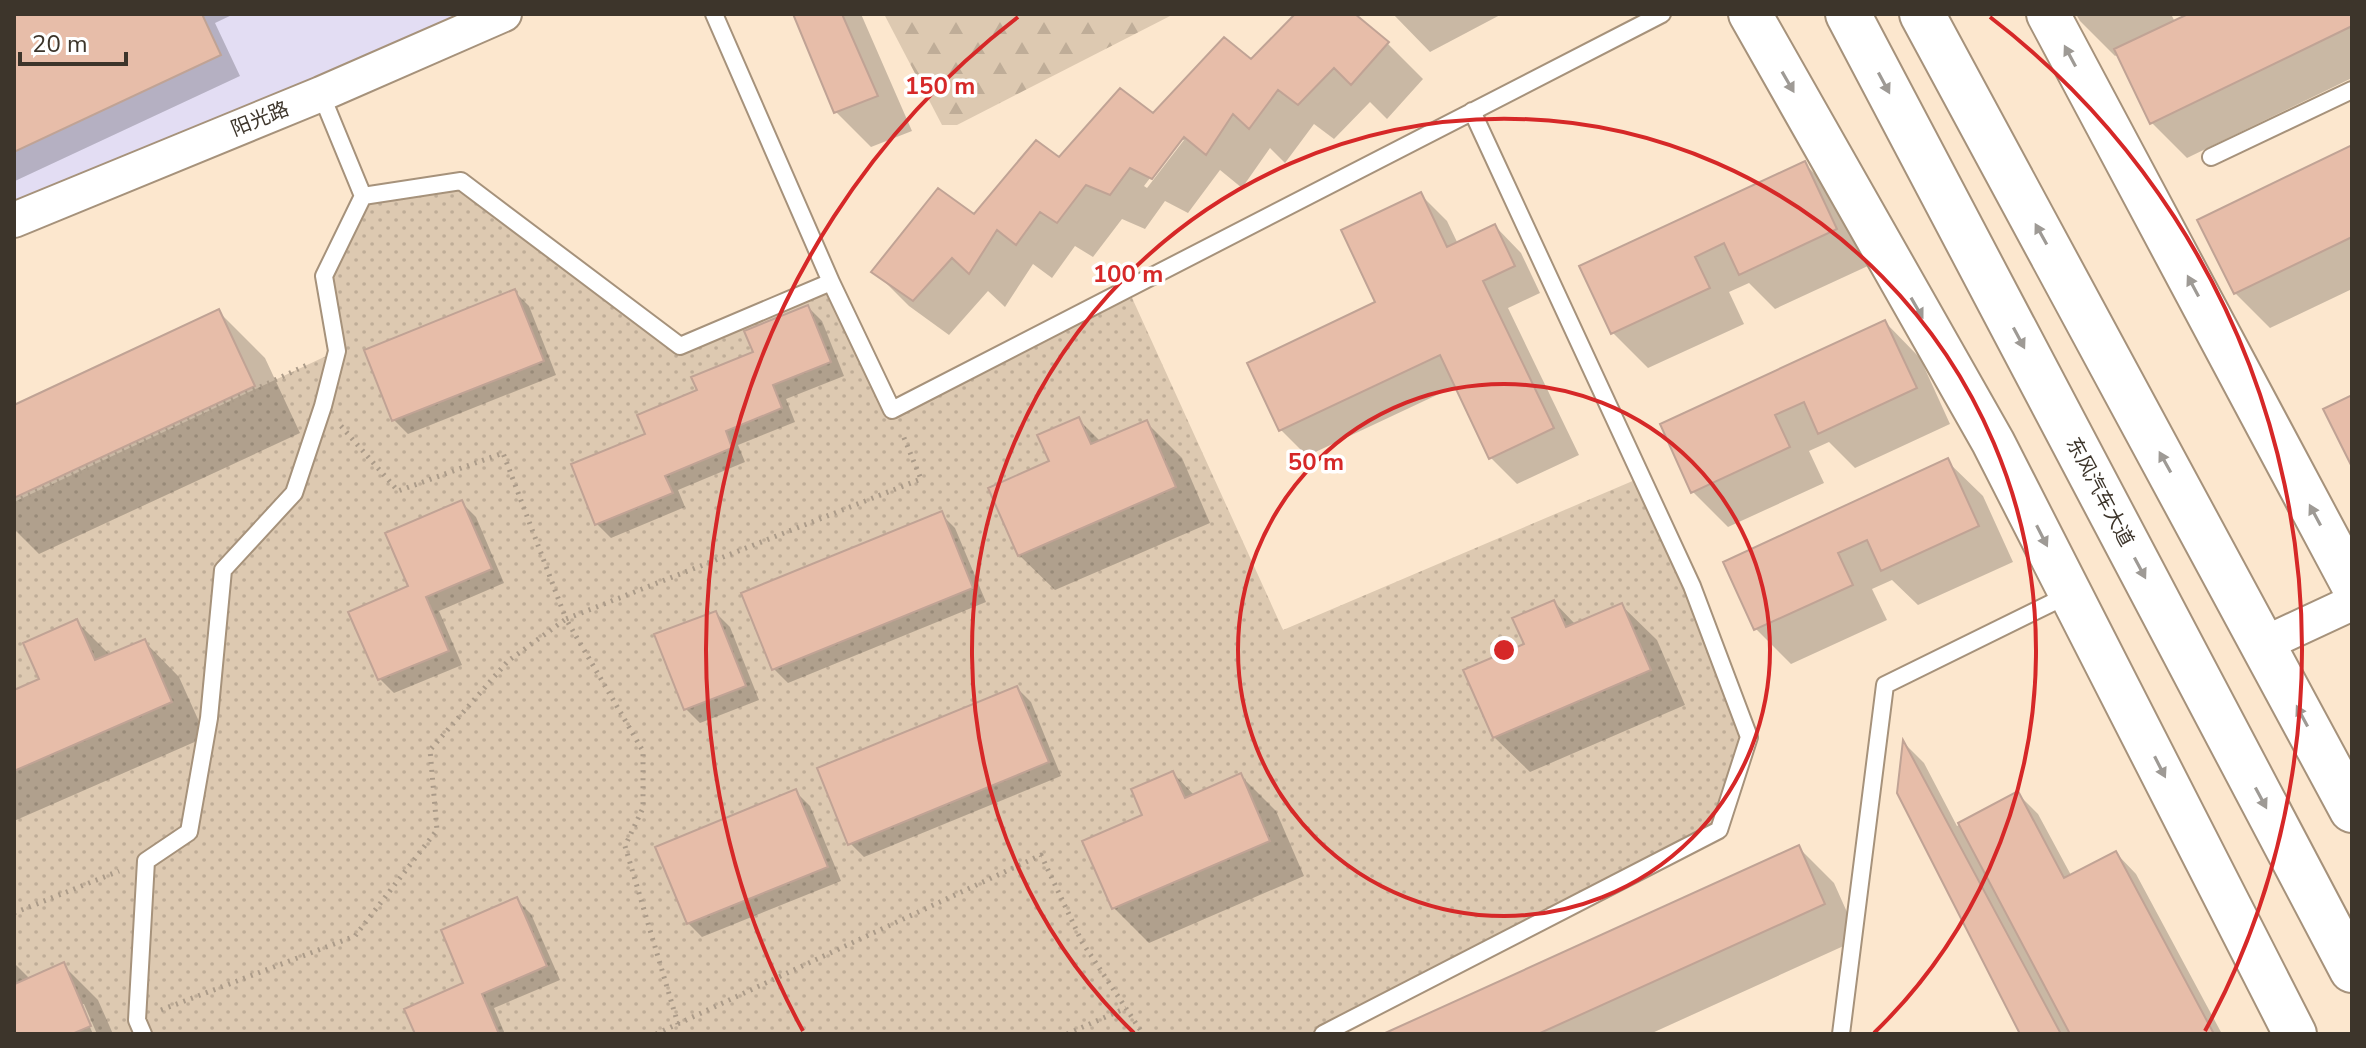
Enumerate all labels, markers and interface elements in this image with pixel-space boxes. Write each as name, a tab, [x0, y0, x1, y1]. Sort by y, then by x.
scale bar	[20, 16, 126, 66]
text: 20 m	[32, 28, 88, 60]
one-way arrow	[2064, 45, 2077, 68]
text: 150 m	[905, 70, 975, 102]
one-way arrow	[1781, 71, 1795, 93]
one-way arrow	[1877, 72, 1891, 94]
street label: 阳光路	[227, 95, 293, 143]
one-way arrow	[2035, 223, 2049, 245]
text: 100 m	[1093, 258, 1163, 290]
one-way arrow	[2186, 274, 2199, 297]
one-way arrow	[1910, 297, 1924, 319]
one-way arrow	[2012, 326, 2025, 349]
street label: 东风汽车大道	[2060, 433, 2140, 551]
text: 50 m	[1288, 446, 1344, 478]
one-way arrow	[2159, 451, 2172, 474]
one-way arrow	[2309, 504, 2323, 526]
one-way arrow	[2035, 524, 2048, 547]
one-way arrow	[2133, 556, 2146, 579]
centre of rings	[1490, 636, 1518, 664]
one-way arrow	[2296, 705, 2310, 727]
one-way arrow	[2153, 756, 2167, 779]
one-way arrow	[2255, 786, 2268, 809]

